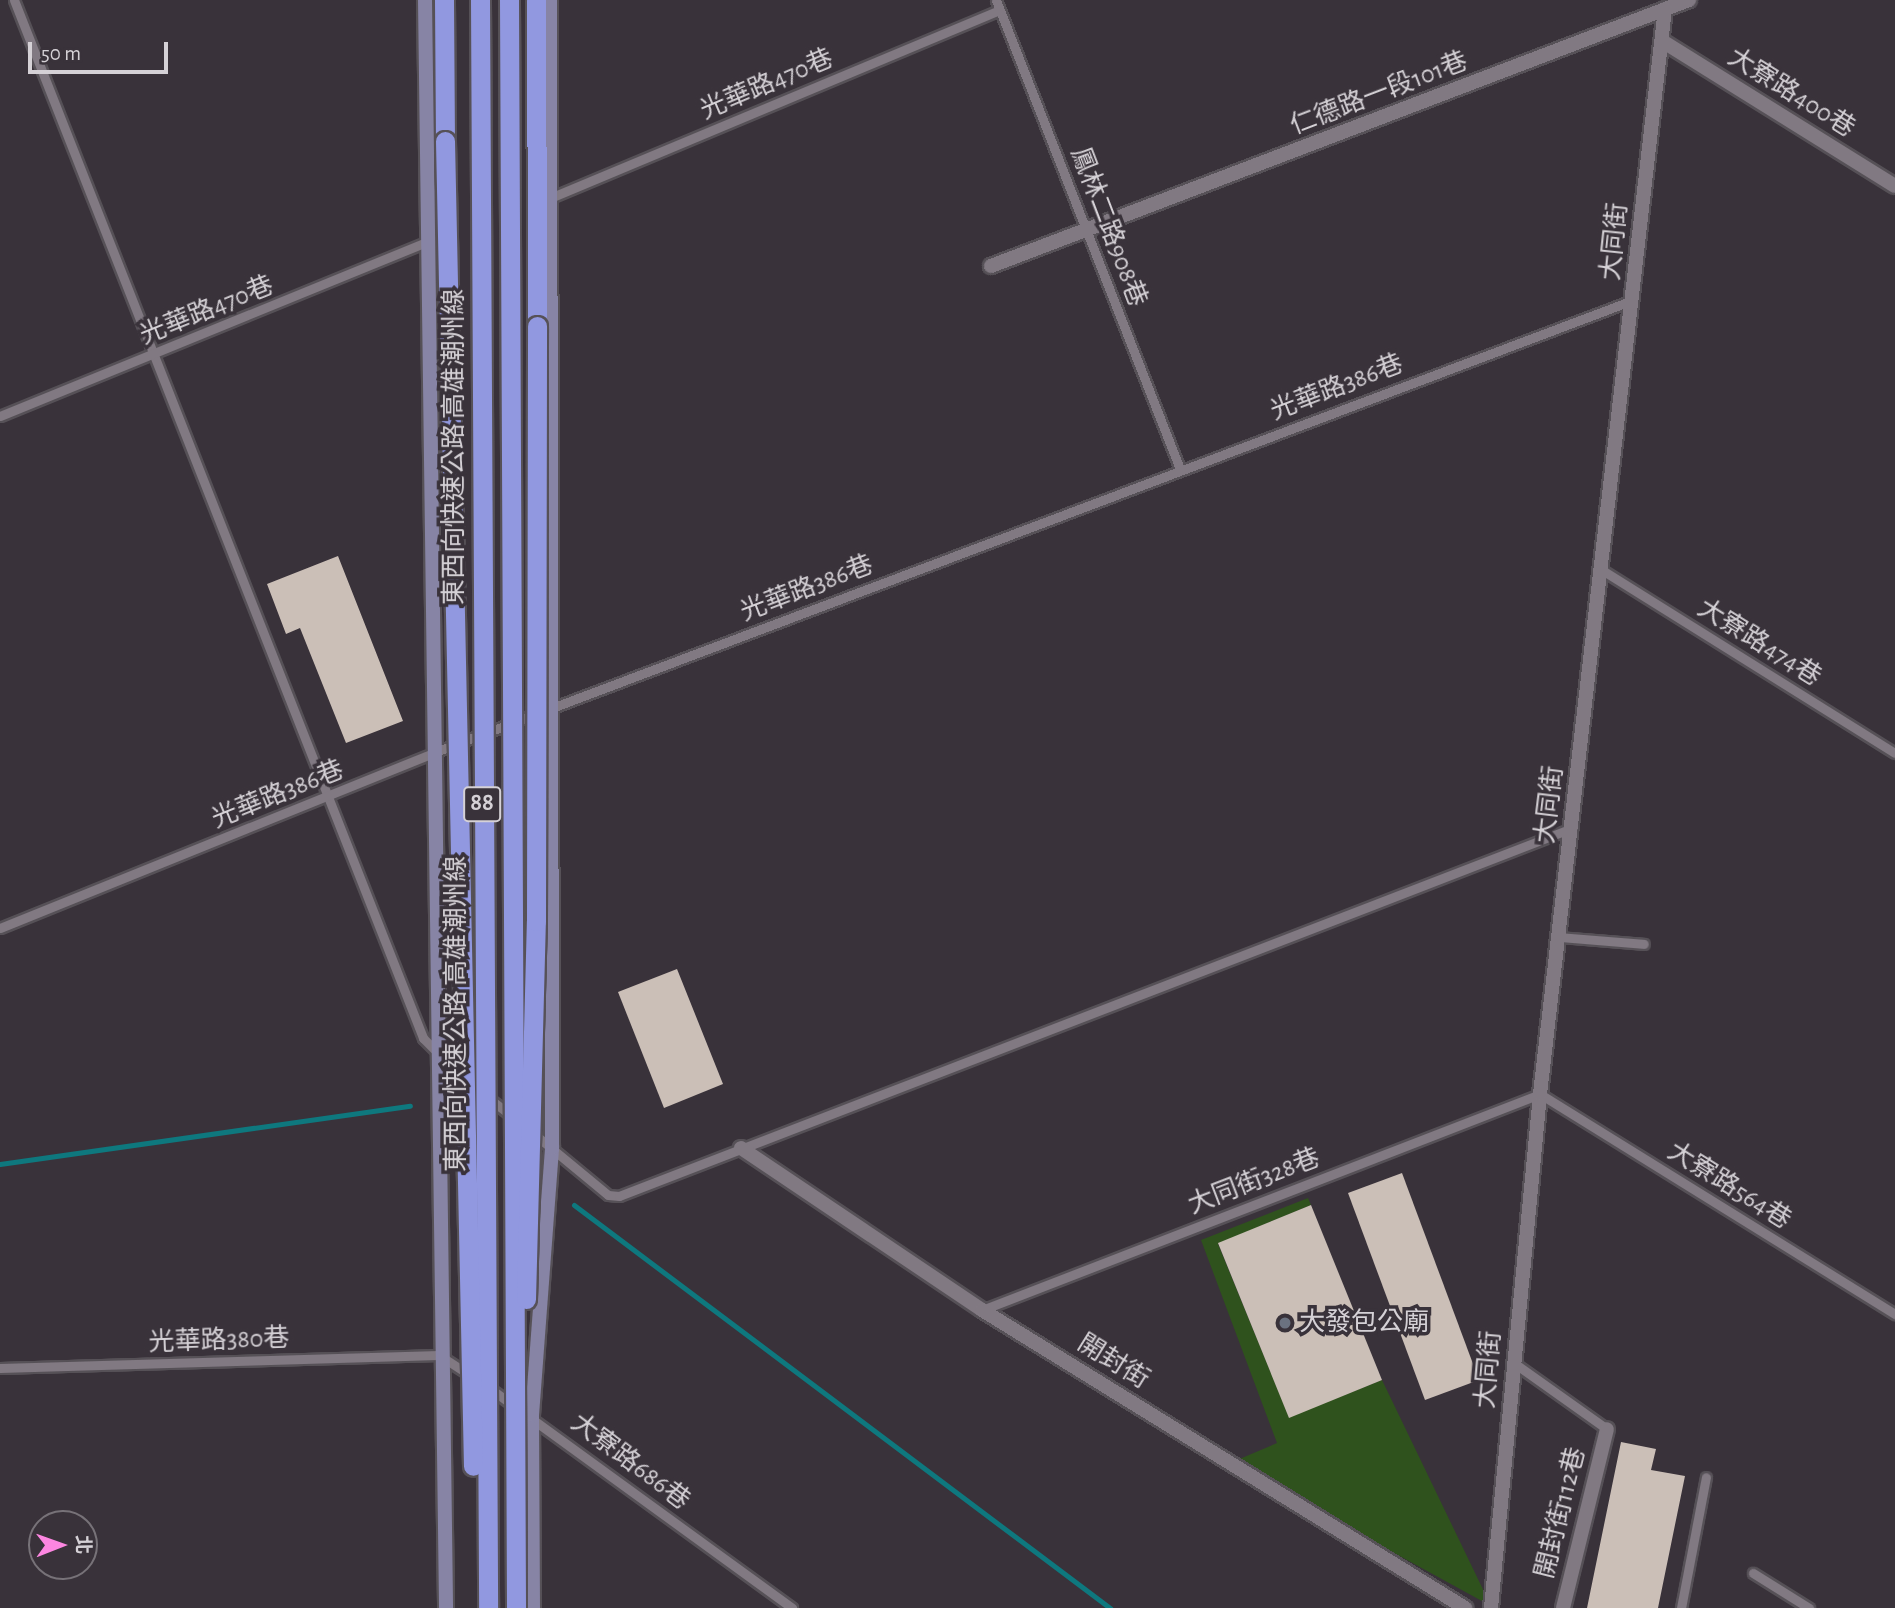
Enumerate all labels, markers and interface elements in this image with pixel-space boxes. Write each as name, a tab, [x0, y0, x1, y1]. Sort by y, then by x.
scale bar	[32, 28, 172, 72]
street label: 大寮路400巷	[1722, 42, 1860, 144]
text: 50 m	[41, 43, 81, 64]
street label: 光華路470巷	[696, 43, 838, 127]
street label: 仁德路一段101巷	[1286, 46, 1472, 142]
street label: 鳳林二路908巷	[1063, 143, 1153, 311]
street label: 大同街	[1595, 202, 1635, 282]
street label: 光華路470巷	[136, 270, 278, 352]
street label: 東西向快速公路 高雄潮州線	[439, 289, 471, 605]
street label: 光華路386巷	[1266, 348, 1408, 428]
street label: 光華路386巷	[736, 549, 878, 629]
street label: 大寮路474巷	[1691, 593, 1827, 693]
street label: 光華路386巷	[208, 754, 348, 836]
street label: 大同街	[1530, 764, 1570, 846]
road number: 88	[463, 784, 501, 824]
street label: 東西向快速公路 高雄潮州線	[441, 856, 473, 1172]
street label: 大寮路564巷	[1662, 1136, 1796, 1236]
street label: 大同街328巷	[1184, 1143, 1324, 1221]
place label: 大發包公廟	[1299, 1307, 1429, 1339]
marker: 大發包公廟	[1277, 1315, 1293, 1331]
street label: 光華路380巷	[148, 1323, 290, 1359]
street label: 開封街	[1072, 1328, 1154, 1396]
street label: 大同街	[1470, 1330, 1508, 1410]
street label: 大寮路686巷	[564, 1407, 696, 1517]
street label: 開封街112巷	[1530, 1444, 1592, 1582]
north arrow	[28, 1510, 98, 1580]
text: 北	[73, 1535, 92, 1554]

